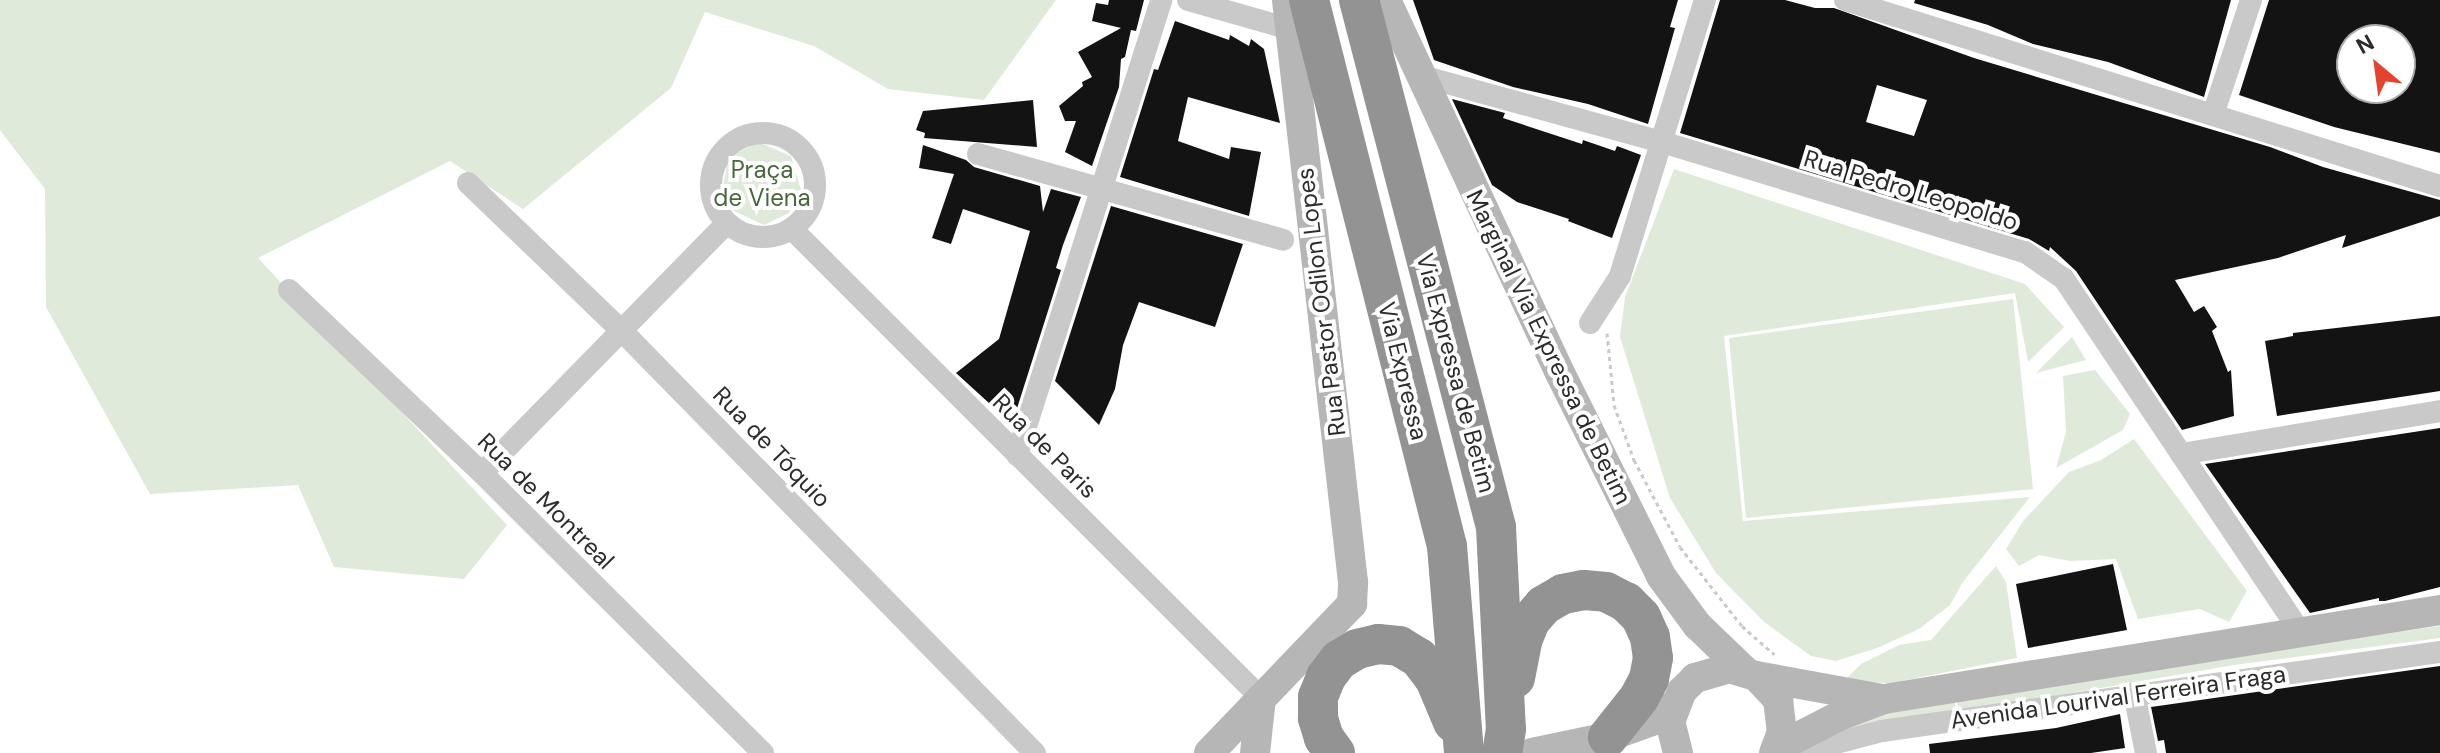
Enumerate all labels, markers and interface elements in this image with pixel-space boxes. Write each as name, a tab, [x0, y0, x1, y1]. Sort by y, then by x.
north arrow	[2336, 24, 2416, 104]
text: N	[2351, 28, 2379, 61]
street label: Rua Pedro Leopoldo	[1801, 144, 2021, 236]
park label: Praça de Viena	[713, 156, 811, 212]
street label: Rua Pastor Odilon Lopes	[1290, 166, 1352, 438]
street label: Marginal Via Expressa de Betim	[1460, 185, 1638, 509]
street label: Via Expressa de Betim	[1410, 250, 1502, 496]
street label: Via Expressa	[1372, 299, 1434, 443]
street label: Rua de Tóquio	[707, 381, 837, 513]
street label: Rua de Paris	[987, 388, 1103, 504]
street label: Rua de Montreal	[472, 427, 620, 575]
street label: Avenida Lourival Ferreira Fraga	[1949, 659, 2287, 735]

